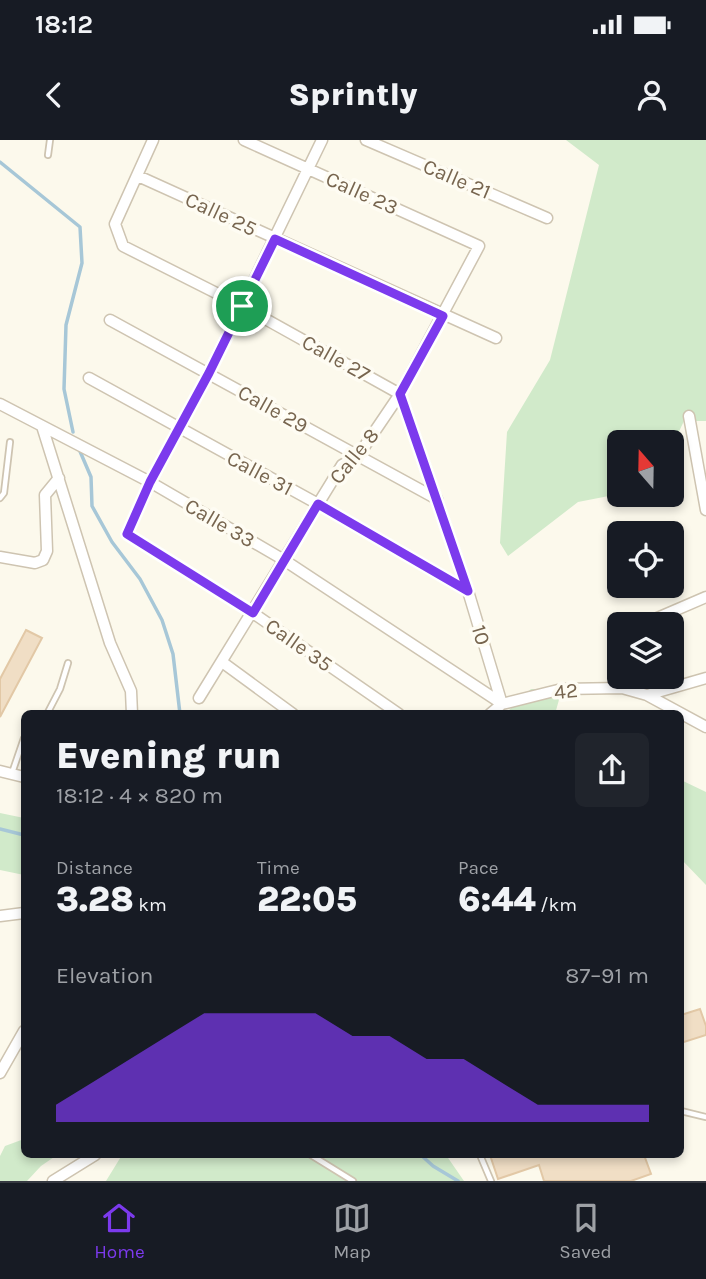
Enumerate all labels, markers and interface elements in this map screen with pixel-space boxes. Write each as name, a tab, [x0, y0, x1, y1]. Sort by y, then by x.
text: 18:12	[35, 9, 93, 40]
icon: back	[35, 76, 73, 114]
text: Sprintly	[289, 76, 417, 113]
icon: person	[633, 76, 671, 114]
street label: Calle 21	[420, 154, 494, 204]
street label: Calle 23	[322, 166, 402, 220]
street label: Calle 25	[181, 187, 261, 241]
pin	[212, 276, 272, 336]
icon: arrive	[223, 287, 261, 325]
street label: Calle 27	[298, 330, 374, 386]
street label: Calle 29	[234, 380, 312, 438]
street label: Calle 8	[324, 423, 384, 489]
north arrow	[607, 430, 684, 508]
map controls	[607, 430, 684, 689]
street label: Calle 31	[223, 446, 297, 500]
street label: Calle 33	[181, 493, 259, 553]
button: locate	[607, 521, 684, 598]
button: layers	[607, 612, 684, 689]
street label: Calle 35	[261, 613, 337, 677]
street label: 10	[467, 622, 495, 648]
street label: 42	[553, 678, 579, 704]
text: Evening run	[56, 733, 281, 778]
button: share	[575, 733, 649, 807]
text: 18:12 · 4 × 820 m	[56, 782, 223, 809]
text: Distance	[56, 857, 133, 879]
text: Time	[257, 857, 300, 879]
text: Pace	[458, 857, 499, 879]
text: 3.28	[56, 879, 134, 920]
text: 22:05	[257, 879, 357, 920]
text: 6:44	[458, 879, 536, 920]
text: km	[134, 894, 167, 916]
text: /km	[536, 894, 577, 916]
text: Elevation	[56, 962, 153, 989]
text: 87–91 m	[565, 962, 649, 989]
tab: Home	[94, 1199, 145, 1263]
tab: Map	[333, 1199, 371, 1263]
tab: Saved	[559, 1199, 612, 1263]

